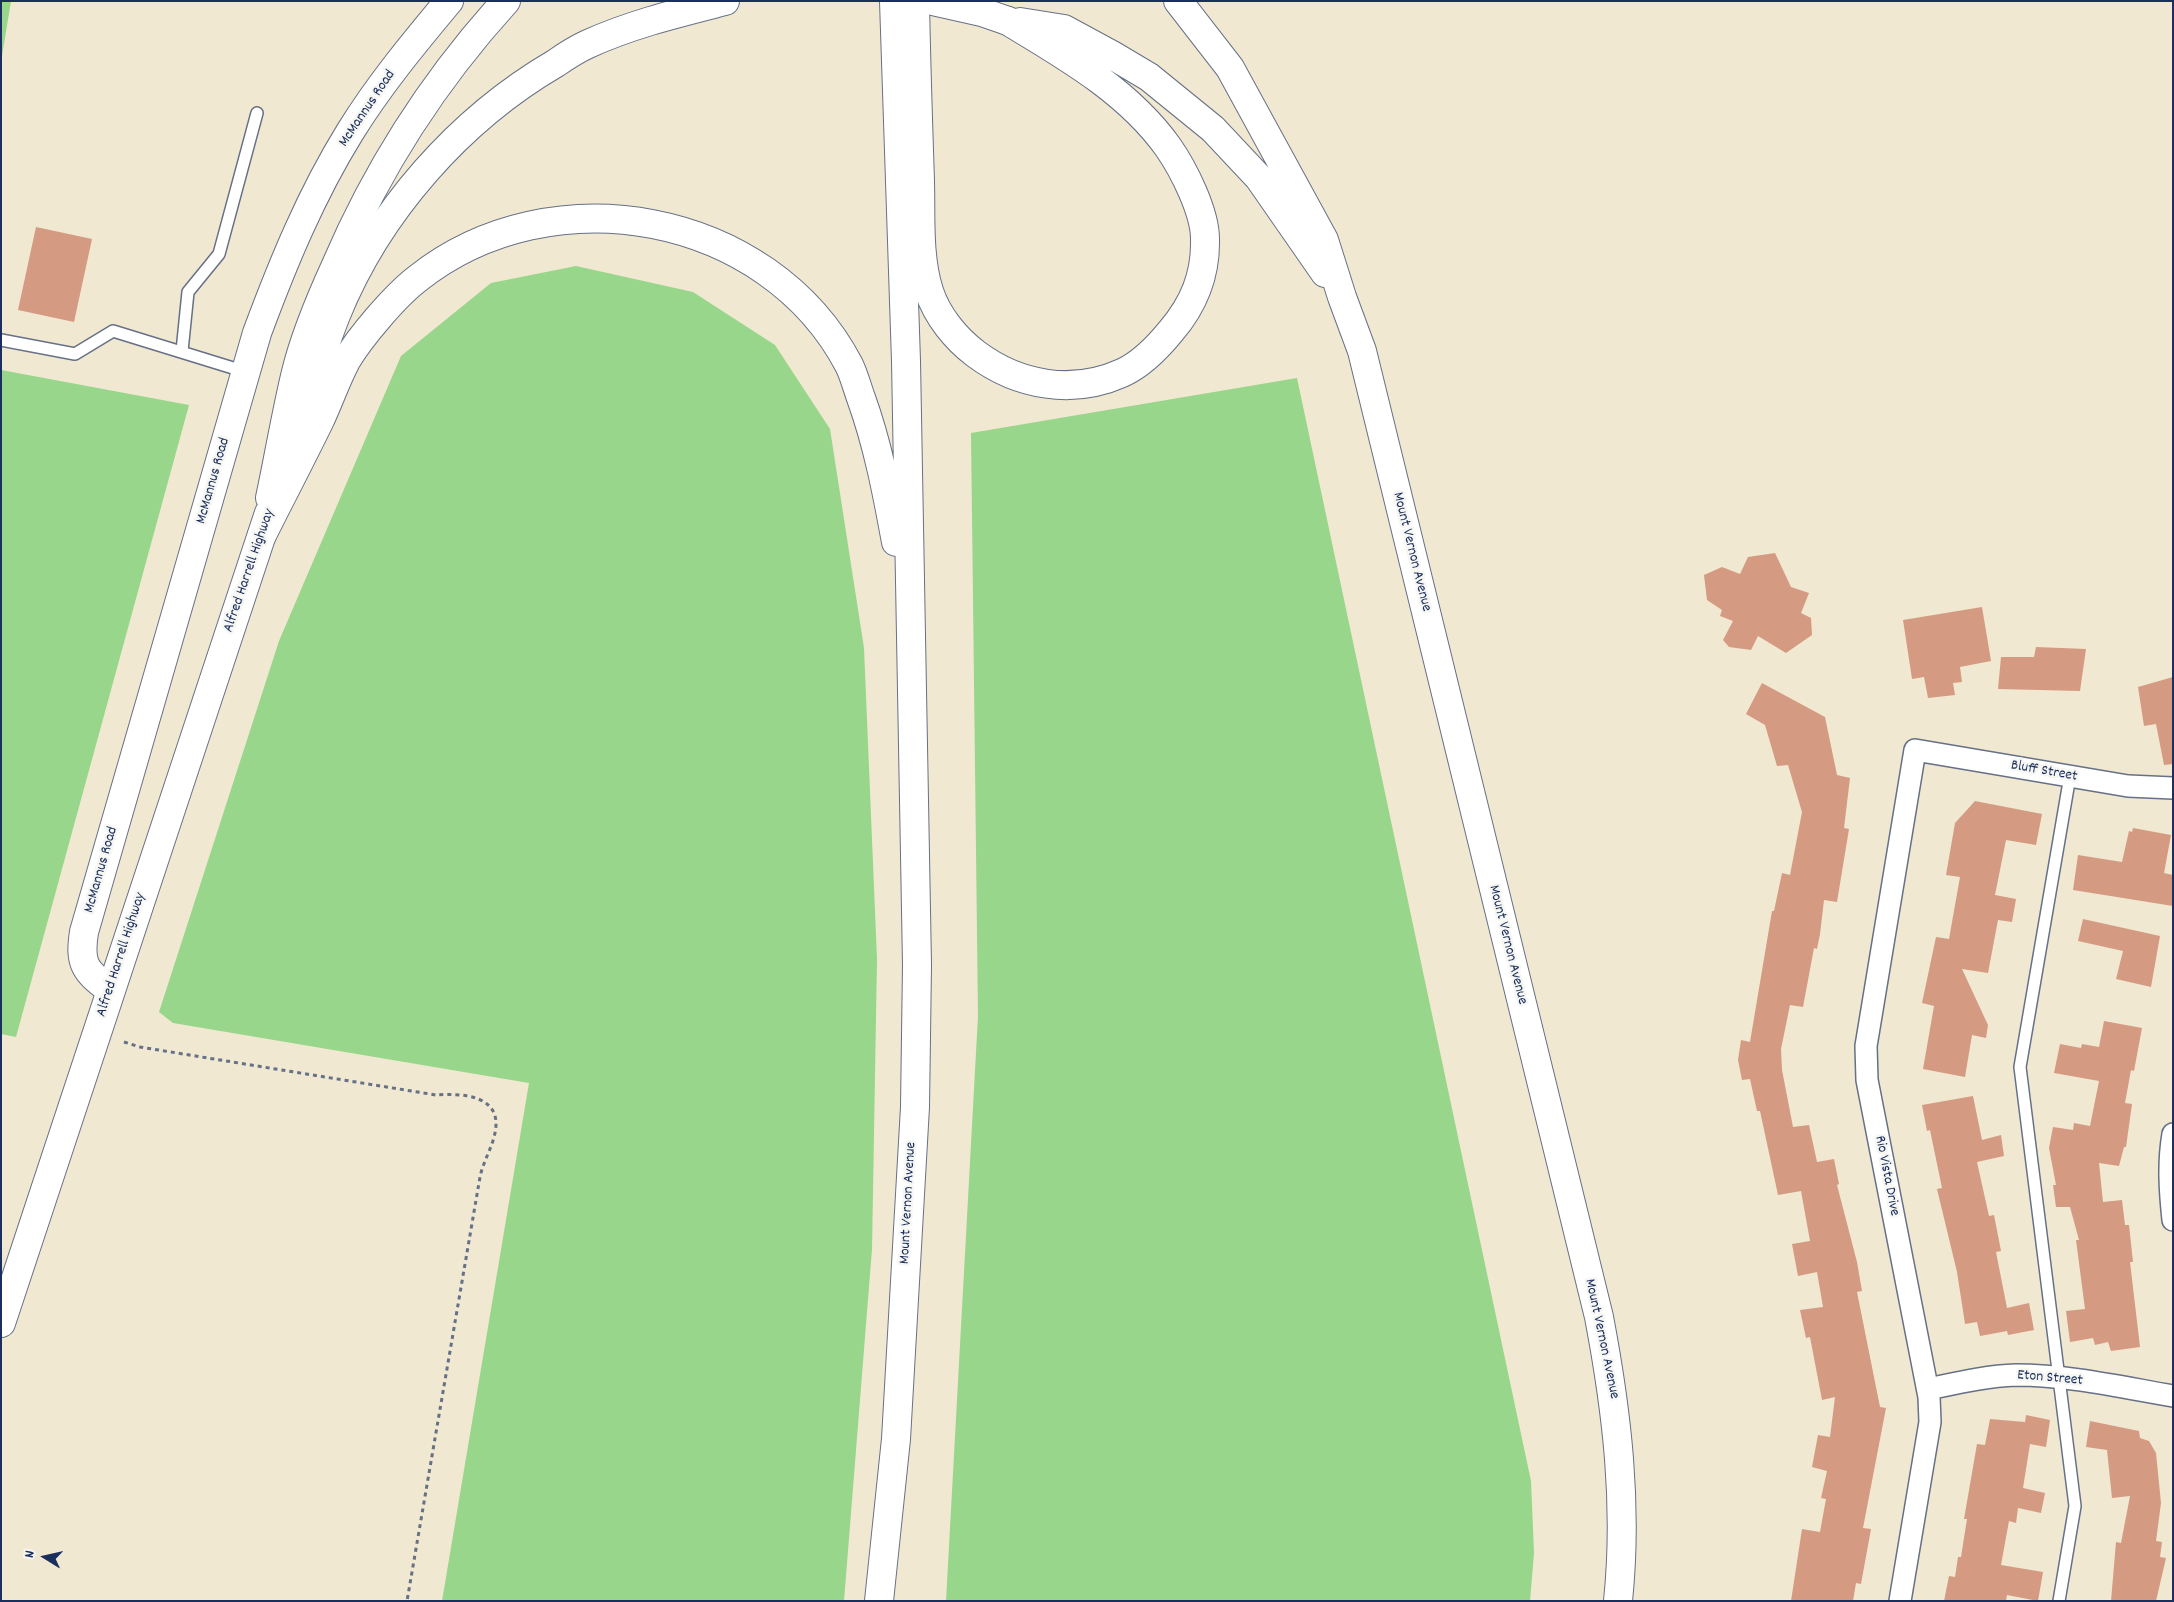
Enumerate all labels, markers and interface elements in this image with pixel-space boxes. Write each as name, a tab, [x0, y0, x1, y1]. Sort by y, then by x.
street label: McMannus Road	[336, 67, 400, 151]
street label: McMannus Road	[193, 436, 235, 526]
street label: Mount Vernon Avenue	[1387, 491, 1435, 613]
street label: Alfred Harrell Highway	[220, 507, 280, 635]
street label: Bluff Street	[2009, 757, 2079, 787]
street label: McMannus Road	[81, 825, 123, 915]
street label: Mount Vernon Avenue	[1483, 884, 1531, 1006]
street label: Alfred Harrell Highway	[93, 891, 151, 1019]
street label: Rio Vista Drive	[1869, 1134, 1903, 1218]
street label: Mount Vernon Avenue	[897, 1142, 921, 1264]
street label: Mount Vernon Avenue	[1579, 1277, 1623, 1401]
street label: Eton Street	[2016, 1367, 2084, 1391]
north arrow	[20, 1532, 70, 1582]
text: N	[20, 1549, 41, 1560]

